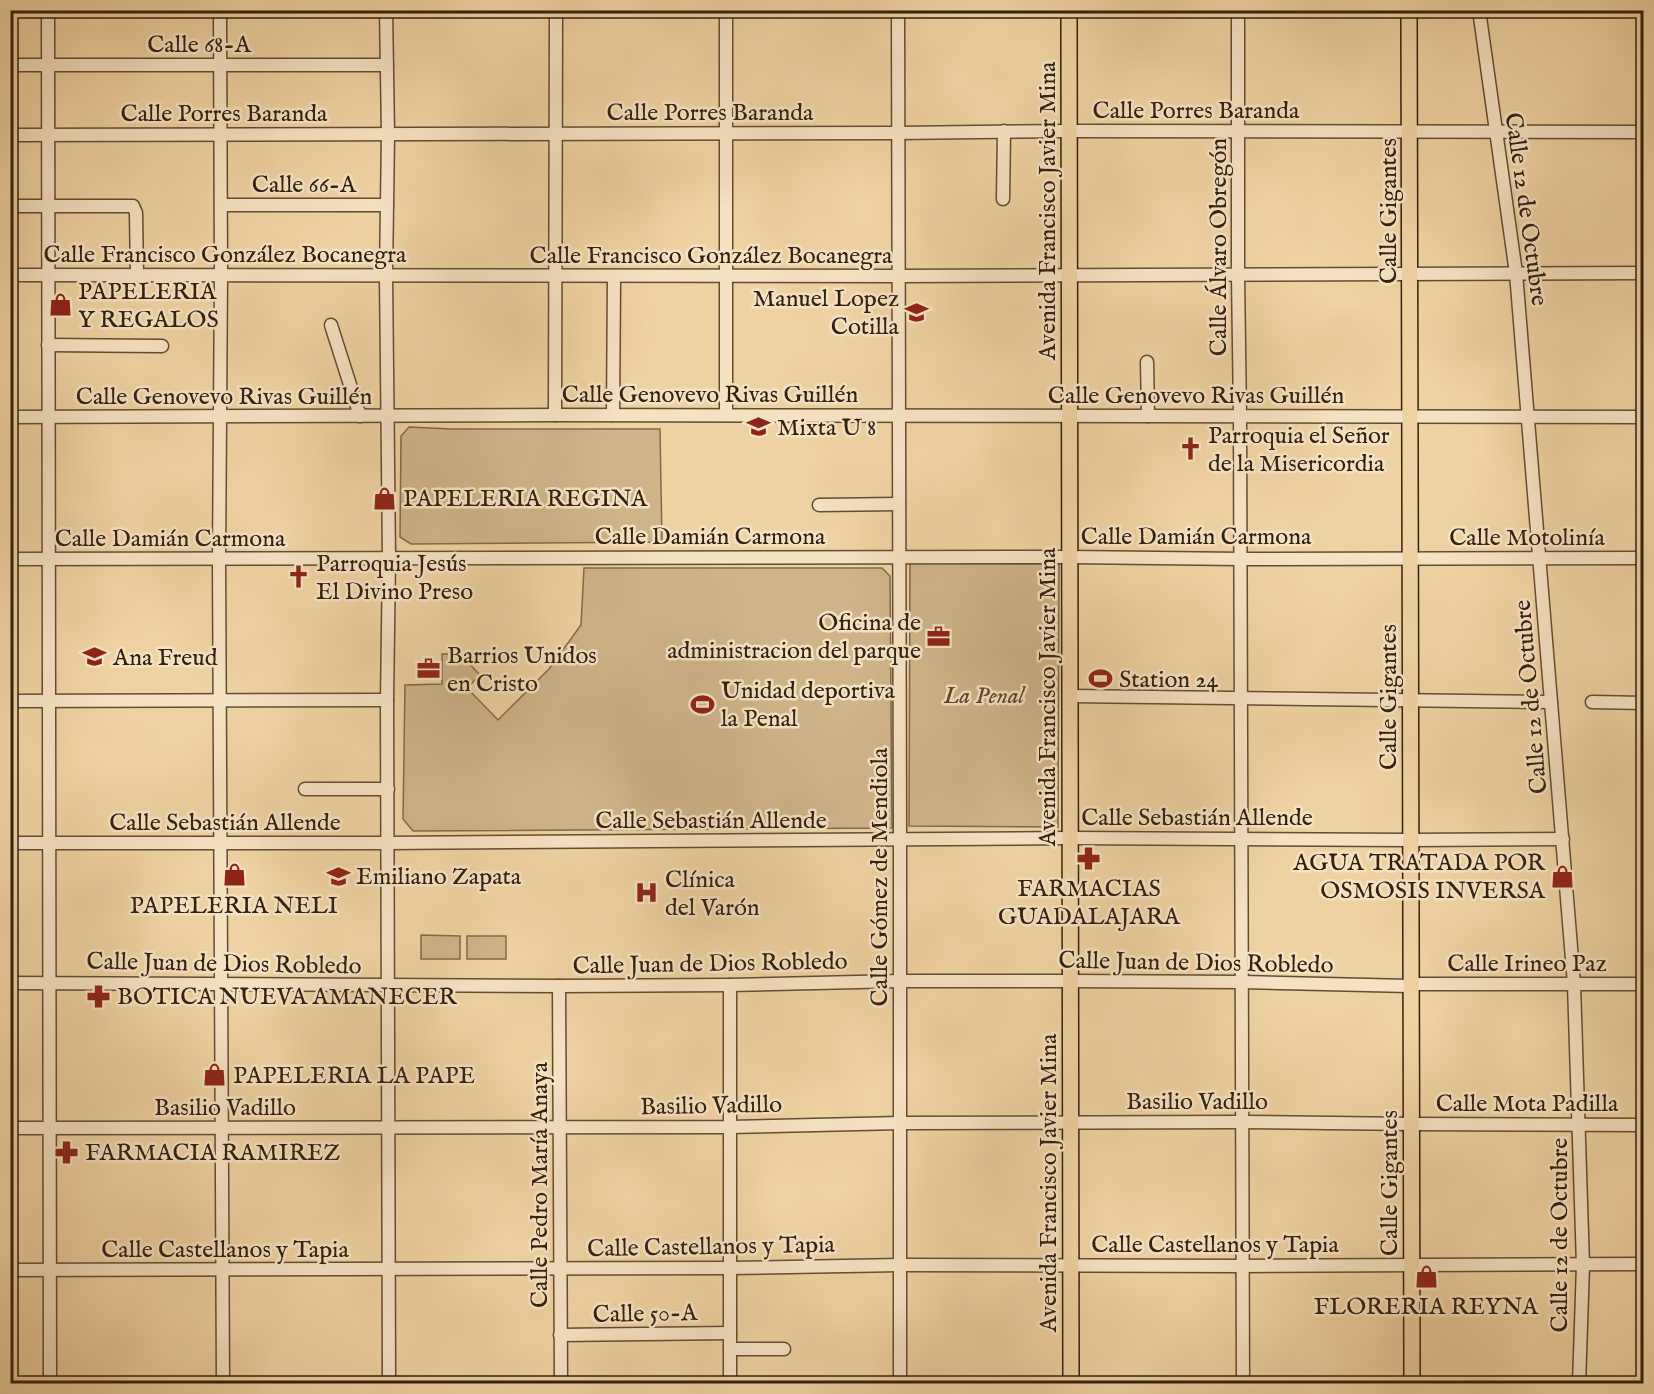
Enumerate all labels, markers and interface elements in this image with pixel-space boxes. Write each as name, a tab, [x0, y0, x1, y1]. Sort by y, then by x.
street label: Calle 68-A	[147, 30, 252, 61]
street label: Avenida Francisco Javier Mina	[1033, 61, 1064, 361]
street label: Calle Porres Baranda	[1093, 96, 1300, 127]
street label: Calle Porres Baranda	[607, 98, 814, 129]
street label: Calle Porres Baranda	[121, 99, 328, 130]
street label: Calle 12 de Octubre	[1497, 111, 1554, 308]
street label: Calle Álvaro Obregón	[1204, 138, 1235, 356]
street label: Calle Gigantes	[1374, 138, 1405, 284]
street label: Calle 66-A	[252, 170, 357, 201]
street label: Calle Francisco González Bocanegra	[44, 240, 407, 271]
street label: Calle Francisco González Bocanegra	[530, 241, 893, 272]
place label: PAPELERIA Y REGALOS	[78, 277, 219, 336]
place label: Manuel Lopez Cotilla	[753, 284, 900, 343]
shop icon: PAPELERIA Y REGALOS	[47, 292, 73, 318]
school or university icon: Manuel Lopez Cotilla	[904, 299, 930, 325]
street label: Calle Genovevo Rivas Guillén	[562, 380, 858, 411]
street label: Calle Genovevo Rivas Guillén	[1048, 381, 1344, 412]
street label: Calle Genovevo Rivas Guillén	[76, 382, 372, 413]
place label: Mixta U 8	[777, 413, 877, 444]
school or university icon: Mixta U 8	[746, 414, 772, 440]
place label: Parroquia el Señor de la Misericordia	[1208, 421, 1390, 480]
church icon: Parroquia el Señor de la Misericordia	[1177, 436, 1203, 462]
place label: PAPELERIA REGINA	[403, 484, 648, 515]
shop icon: PAPELERIA REGINA	[372, 485, 398, 511]
street label: Calle Damián Carmona	[595, 522, 826, 553]
street label: Calle Damián Carmona	[1081, 522, 1312, 553]
street label: Calle Motolinía	[1449, 523, 1605, 554]
street label: Calle Damián Carmona	[55, 524, 286, 555]
street label: Avenida Francisco Javier Mina	[1033, 547, 1064, 847]
place label: Parroquia Jesús El Divino Preso	[316, 549, 473, 608]
church icon: Parroquia Jesús El Divino Preso	[285, 564, 311, 590]
street label: Calle 12 de Octubre	[1508, 599, 1555, 795]
place label: Oficina de administracion del parque	[667, 608, 921, 667]
office icon: Oficina de administracion del parque	[926, 623, 952, 649]
street label: Calle Gigantes	[1374, 624, 1405, 770]
place label: Barrios Unidos en Cristo	[447, 641, 597, 700]
place label: Ana Freud	[112, 643, 218, 674]
school or university icon: Ana Freud	[82, 644, 108, 670]
office icon: Barrios Unidos en Cristo	[416, 656, 442, 682]
place label: Station 24	[1119, 665, 1219, 696]
sports icon: Station 24	[1088, 666, 1114, 692]
place label: Unidad deportiva la Penal	[721, 676, 896, 735]
park label: La Penal	[943, 681, 1027, 712]
sports icon: Unidad deportiva la Penal	[690, 691, 716, 717]
street label: Calle Gómez de Mendiola	[865, 747, 896, 1006]
street label: Calle Sebastián Allende	[1081, 803, 1313, 834]
street label: Calle Sebastián Allende	[595, 806, 827, 837]
street label: Calle Sebastián Allende	[109, 808, 341, 839]
pharmacy icon: FARMACIAS GUADALAJARA	[1076, 845, 1102, 871]
place label: AGUA TRATADA POR OSMOSIS INVERSA	[1292, 848, 1546, 907]
shop icon: PAPELERIA NELI	[221, 862, 247, 888]
place label: Emiliano Zapata	[356, 862, 522, 893]
school or university icon: Emiliano Zapata	[325, 863, 351, 889]
shop icon: AGUA TRATADA POR OSMOSIS INVERSA	[1550, 863, 1576, 889]
place label: Clínica del Varón	[665, 865, 760, 924]
place label: FARMACIAS GUADALAJARA	[998, 874, 1181, 933]
hospital icon: Clínica del Varón	[634, 880, 660, 906]
place label: PAPELERIA NELI	[130, 891, 338, 922]
street label: Calle Juan de Dios Robledo	[1058, 946, 1334, 981]
street label: Calle Juan de Dios Robledo	[86, 947, 362, 982]
street label: Calle Juan de Dios Robledo	[572, 947, 848, 982]
street label: Calle Irineo Paz	[1447, 949, 1607, 980]
place label: BOTICA NUEVA AMANECER	[117, 982, 458, 1013]
pharmacy icon: BOTICA NUEVA AMANECER	[86, 983, 112, 1009]
street label: Avenida Francisco Javier Mina	[1034, 1033, 1065, 1333]
place label: PAPELERIA LA PAPE	[233, 1061, 475, 1092]
street label: Calle Pedro María Anaya	[525, 1061, 556, 1308]
shop icon: PAPELERIA LA PAPE	[202, 1062, 228, 1088]
street label: Basilio Vadillo	[1126, 1087, 1268, 1118]
street label: Calle Mota Padilla	[1436, 1089, 1619, 1120]
street label: Basilio Vadillo	[640, 1090, 782, 1123]
street label: Basilio Vadillo	[154, 1093, 296, 1124]
street label: Calle Gigantes	[1375, 1110, 1406, 1256]
place label: FARMACIA RAMIREZ	[85, 1138, 340, 1169]
street label: Calle 12 de Octubre	[1545, 1138, 1576, 1332]
pharmacy icon: FARMACIA RAMIREZ	[54, 1139, 80, 1165]
street label: Calle Castellanos y Tapia	[587, 1230, 836, 1265]
street label: Calle Castellanos y Tapia	[1091, 1230, 1340, 1261]
street label: Calle Castellanos y Tapia	[101, 1235, 350, 1266]
shop icon: FLORERIA REYNA	[1413, 1263, 1439, 1289]
place label: FLORERIA REYNA	[1314, 1292, 1539, 1323]
street label: Calle 50-A	[592, 1298, 698, 1331]

